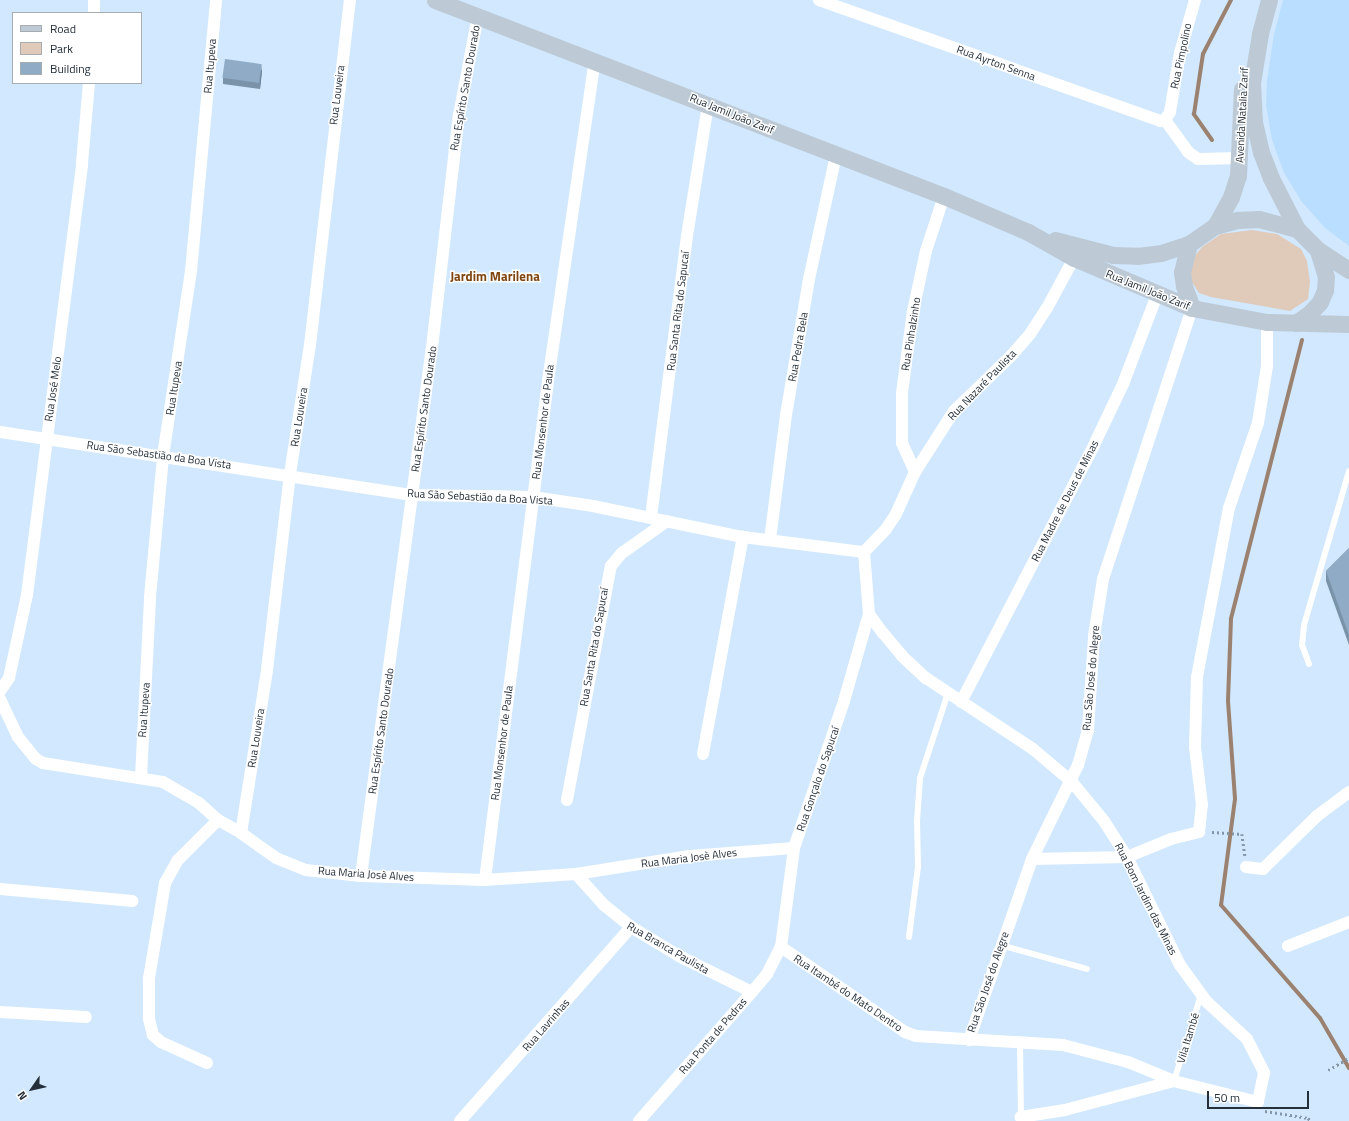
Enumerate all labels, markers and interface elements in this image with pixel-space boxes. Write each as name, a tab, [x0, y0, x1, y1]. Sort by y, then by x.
legend	[12, 12, 142, 84]
text: Road	[50, 19, 76, 38]
street label: Rua Pimpolino	[1168, 22, 1194, 90]
street label: Rua Espírito Santo Dourado	[447, 24, 483, 152]
street label: Rua Itupeva	[201, 38, 219, 94]
text: Park	[50, 39, 73, 58]
street label: Rua Ayrton Senna	[955, 43, 1037, 83]
text: Building	[50, 59, 91, 78]
street label: Rua Louveira	[327, 64, 347, 126]
street label: Avenida Natalia Zarif	[1233, 67, 1251, 163]
street label: Rua Jamil João Zarif	[688, 91, 776, 137]
street label: Rua Santa Rita do Sapucaí	[664, 250, 692, 372]
street label: Rua Jamil João Zarif	[1104, 267, 1192, 313]
district label: Jardim Marilena	[450, 268, 540, 284]
street label: Rua Pinhalzinho	[899, 296, 923, 372]
street label: Rua Pedra Bela	[785, 311, 811, 383]
street label: Rua Espírito Santo Dourado	[409, 345, 439, 473]
street label: Rua Nazaré Paulista	[945, 347, 1019, 423]
street label: Rua José Melo	[42, 356, 64, 422]
street label: Rua Itupeva	[163, 360, 185, 416]
street label: Rua Monsenhor de Paula	[529, 364, 557, 480]
street label: Rua Louveira	[288, 386, 310, 448]
street label: Rua São Sebastião da Boa Vista	[86, 438, 232, 472]
street label: Rua Madre de Deus de Minas	[1029, 438, 1101, 564]
street label: Rua São Sebastião da Boa Vista	[407, 487, 553, 507]
street label: Rua Santa Rita do Sapucaí	[577, 587, 611, 707]
street label: Rua São José do Alegre	[1080, 625, 1102, 731]
street label: Rua Espírito Santo Dourado	[366, 667, 396, 795]
street label: Rua Itupeva	[136, 682, 152, 738]
street label: Rua Monsenhor de Paula	[488, 685, 516, 801]
street label: Rua Louveira	[245, 707, 267, 769]
street label: Rua Gonçalo do Sapucaí	[794, 725, 842, 833]
street label: Rua Bom Jardim das Minas	[1112, 841, 1180, 957]
street label: Rua Maria Josè Alves	[640, 846, 738, 870]
street label: Rua Maria Josè Alves	[317, 864, 415, 884]
street label: Rua Branca Paulista	[625, 919, 711, 977]
street label: Rua São José do Alegre	[965, 930, 1011, 1034]
street label: Rua Itambé do Mato Dentro	[791, 952, 905, 1034]
street label: Rua Ponta de Pedras	[676, 995, 750, 1077]
street label: Rua Lavrinhas	[520, 996, 572, 1054]
street label: Vila Itambé	[1174, 1011, 1202, 1065]
north arrow	[12, 1069, 52, 1109]
scale bar	[1209, 1083, 1311, 1109]
text: N	[13, 1088, 31, 1103]
text: 50 m	[1214, 1088, 1240, 1107]

